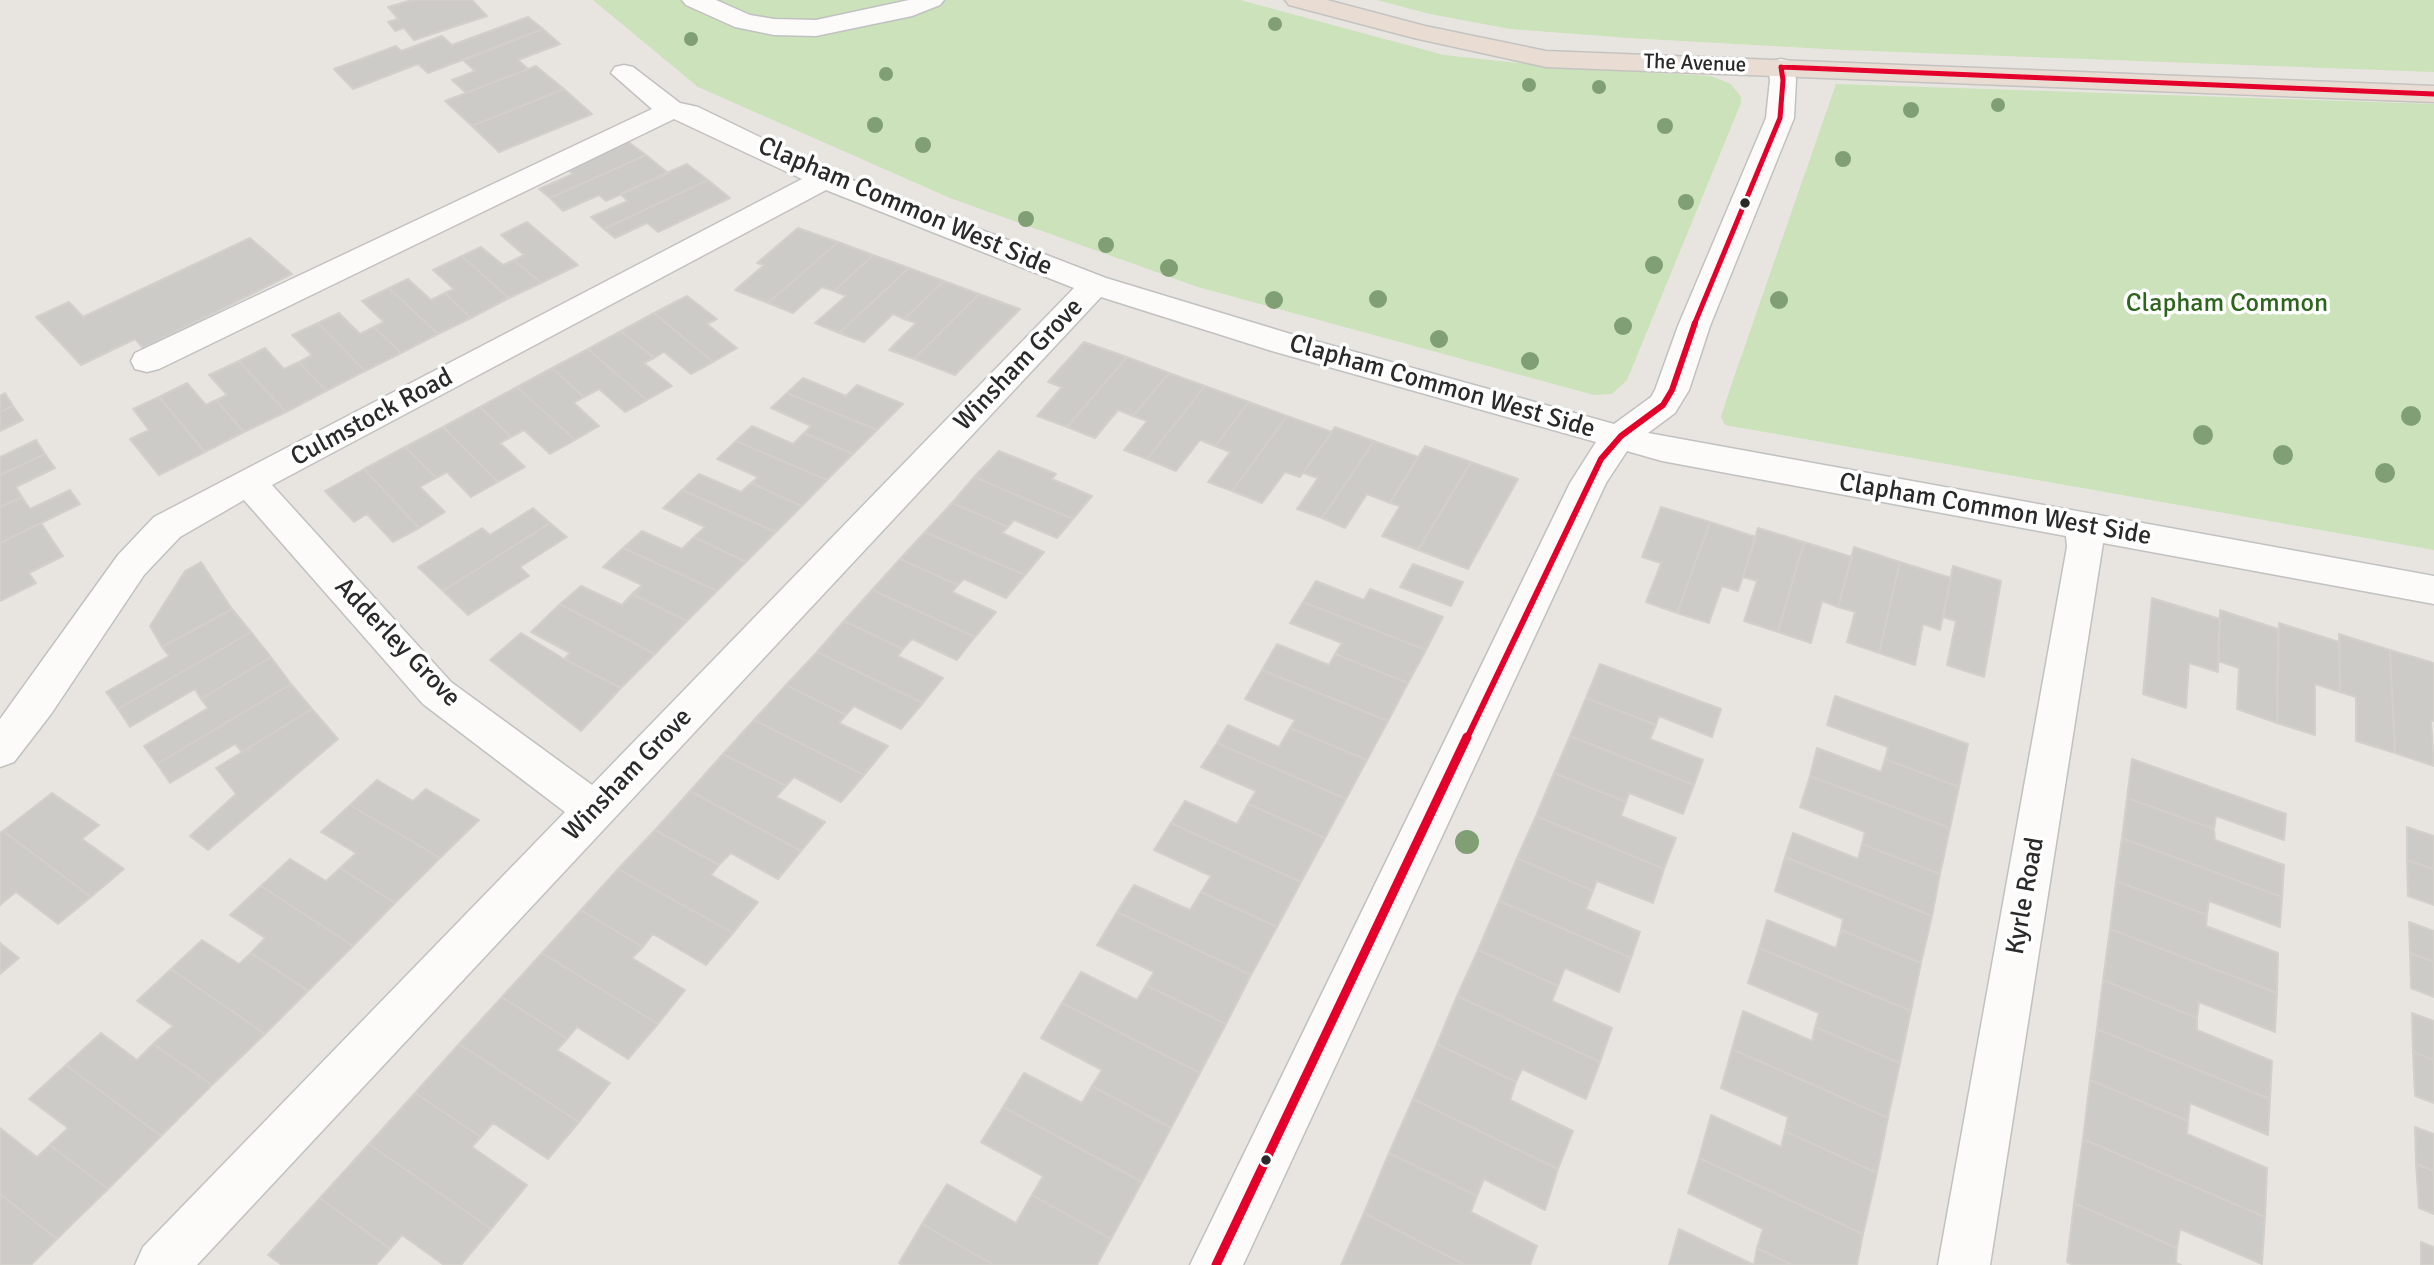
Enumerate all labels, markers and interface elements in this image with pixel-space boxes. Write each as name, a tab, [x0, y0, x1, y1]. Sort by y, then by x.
street label: The Avenue	[1643, 50, 1747, 78]
street label: Clapham Common West Side	[753, 131, 1057, 283]
unlabelled marker	[1738, 196, 1752, 210]
park label: Clapham Common	[2126, 288, 2328, 320]
street label: Winsham Grove	[948, 292, 1090, 438]
street label: Clapham Common West Side	[1286, 328, 1598, 446]
street label: Culmstock Road	[286, 362, 458, 474]
street label: Clapham Common West Side	[1836, 467, 2154, 553]
street label: Adderley Grove	[328, 572, 466, 714]
street label: Winsham Grove	[557, 702, 699, 848]
street label: Kyrle Road	[2000, 835, 2052, 957]
unlabelled marker	[1259, 1153, 1273, 1167]

